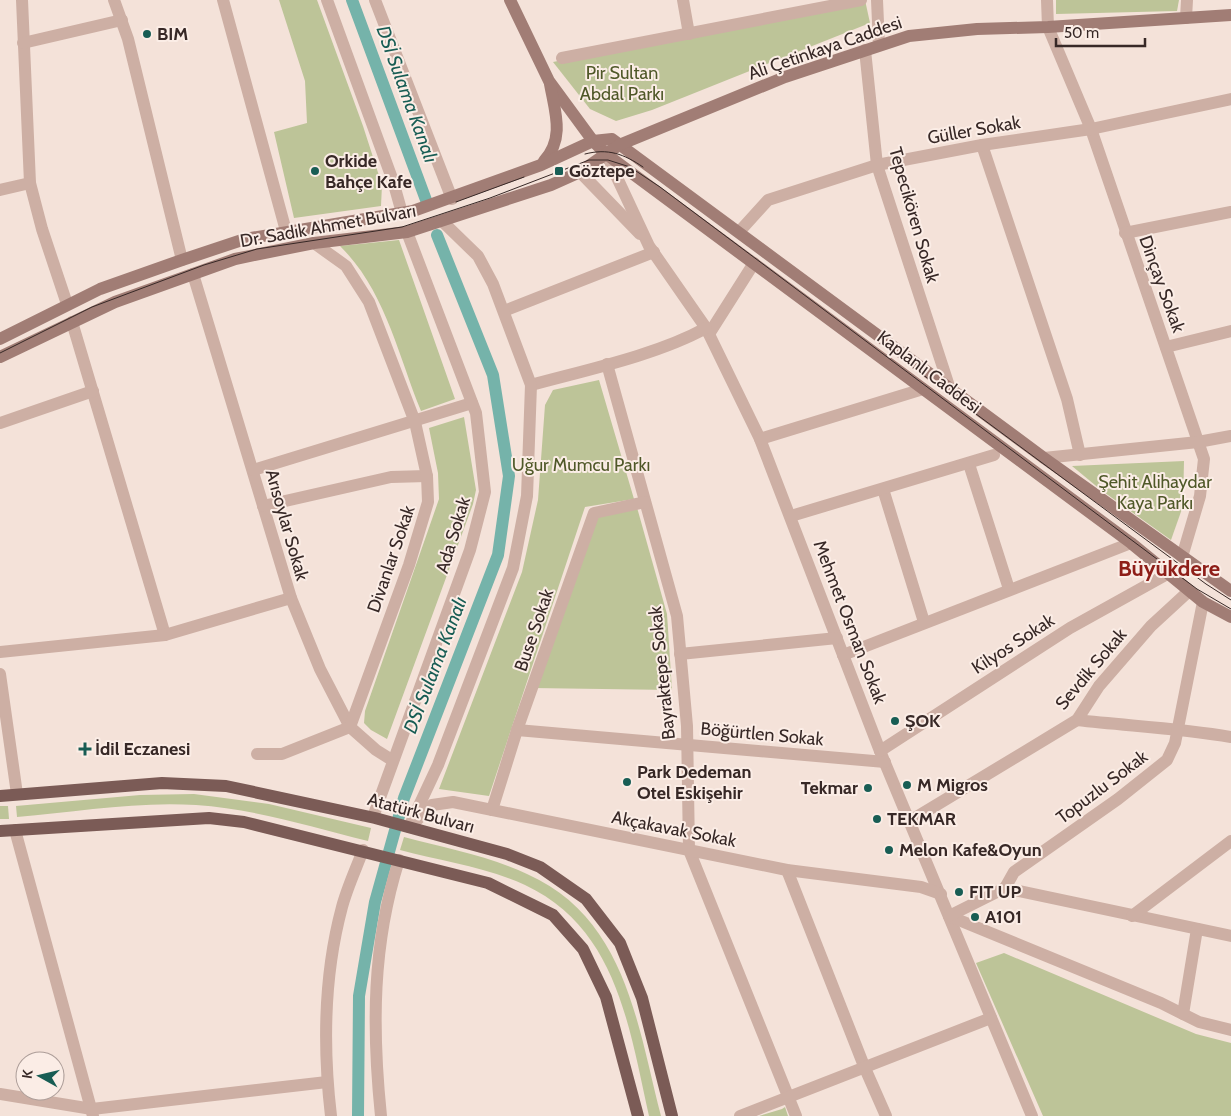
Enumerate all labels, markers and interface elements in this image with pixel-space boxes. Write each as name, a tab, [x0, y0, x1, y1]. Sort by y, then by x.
street label: Ali Çetinkaya Caddesi	[745, 11, 905, 85]
scale bar	[1056, 15, 1145, 47]
water label: DSİ Sulama Kanalı	[372, 22, 442, 166]
place label: BIM	[157, 23, 188, 45]
text: 50 m	[1064, 24, 1099, 42]
marker: BIM	[141, 28, 153, 40]
park label: Pir Sultan Abdal Parkı	[580, 62, 664, 105]
street label: Güller Sokak	[926, 111, 1023, 149]
street label: Tepecikören Sokak	[884, 145, 944, 286]
place label: Orkide Bahçe Kafe	[325, 150, 412, 193]
place label: Göztepe	[569, 160, 635, 182]
marker: Orkide Bahçe Kafe	[309, 165, 321, 177]
marker: Göztepe	[553, 165, 565, 177]
street label: Dr. Sadık Ahmet Bulvarı	[238, 200, 418, 252]
street label: Dinçay Sokak	[1134, 233, 1190, 336]
street label: Kaplanlı Caddesi	[873, 326, 985, 418]
park label: Uğur Mumcu Parkı	[512, 454, 650, 476]
street label: Arısoylar Sokak	[261, 467, 314, 584]
park label: Şehit Alihaydar Kaya Parkı	[1098, 471, 1212, 514]
street label: Ada Sokak	[431, 493, 475, 576]
street label: Divanlar Sokak	[362, 502, 420, 616]
street label: Mehmet Osman Sokak	[809, 537, 892, 708]
district label: Büyükdere	[1118, 555, 1220, 582]
street label: Buse Sokak	[510, 585, 559, 674]
water label: DSİ Sulama Kanalı	[398, 594, 472, 736]
street label: Bayraktepe Sokak	[644, 604, 680, 741]
street label: Kilyos Sokak	[968, 609, 1059, 679]
street label: Sevdik Sokak	[1051, 623, 1132, 714]
place label: ŞOK	[905, 710, 941, 732]
marker: ŞOK	[889, 715, 901, 727]
street label: Böğürtlen Sokak	[700, 718, 825, 750]
place label: İdil Eczanesi	[95, 738, 190, 760]
marker: İdil Eczanesi	[79, 743, 91, 755]
street label: Topuzlu Sokak	[1052, 745, 1153, 829]
place label: Park Dedeman Otel Eskişehir	[637, 761, 751, 804]
place label: M Migros	[917, 774, 988, 796]
marker: Park Dedeman Otel Eskişehir	[621, 776, 633, 788]
place label: Tekmar	[801, 777, 858, 799]
marker: M Migros	[901, 779, 913, 791]
marker: Tekmar	[862, 782, 874, 794]
street label: Atatürk Bulvarı	[365, 788, 477, 838]
street label: Akçakavak Sokak	[610, 806, 739, 852]
place label: TEKMAR	[887, 808, 957, 830]
marker: TEKMAR	[871, 813, 883, 825]
place label: Melon Kafe&Oyun	[899, 839, 1042, 861]
marker: Melon Kafe&Oyun	[883, 844, 895, 856]
place label: FIT UP	[969, 881, 1021, 903]
marker: FIT UP	[953, 886, 965, 898]
place label: A101	[985, 906, 1022, 928]
marker: A101	[969, 911, 981, 923]
north arrow	[15, 1051, 65, 1101]
text: K	[18, 1068, 37, 1080]

